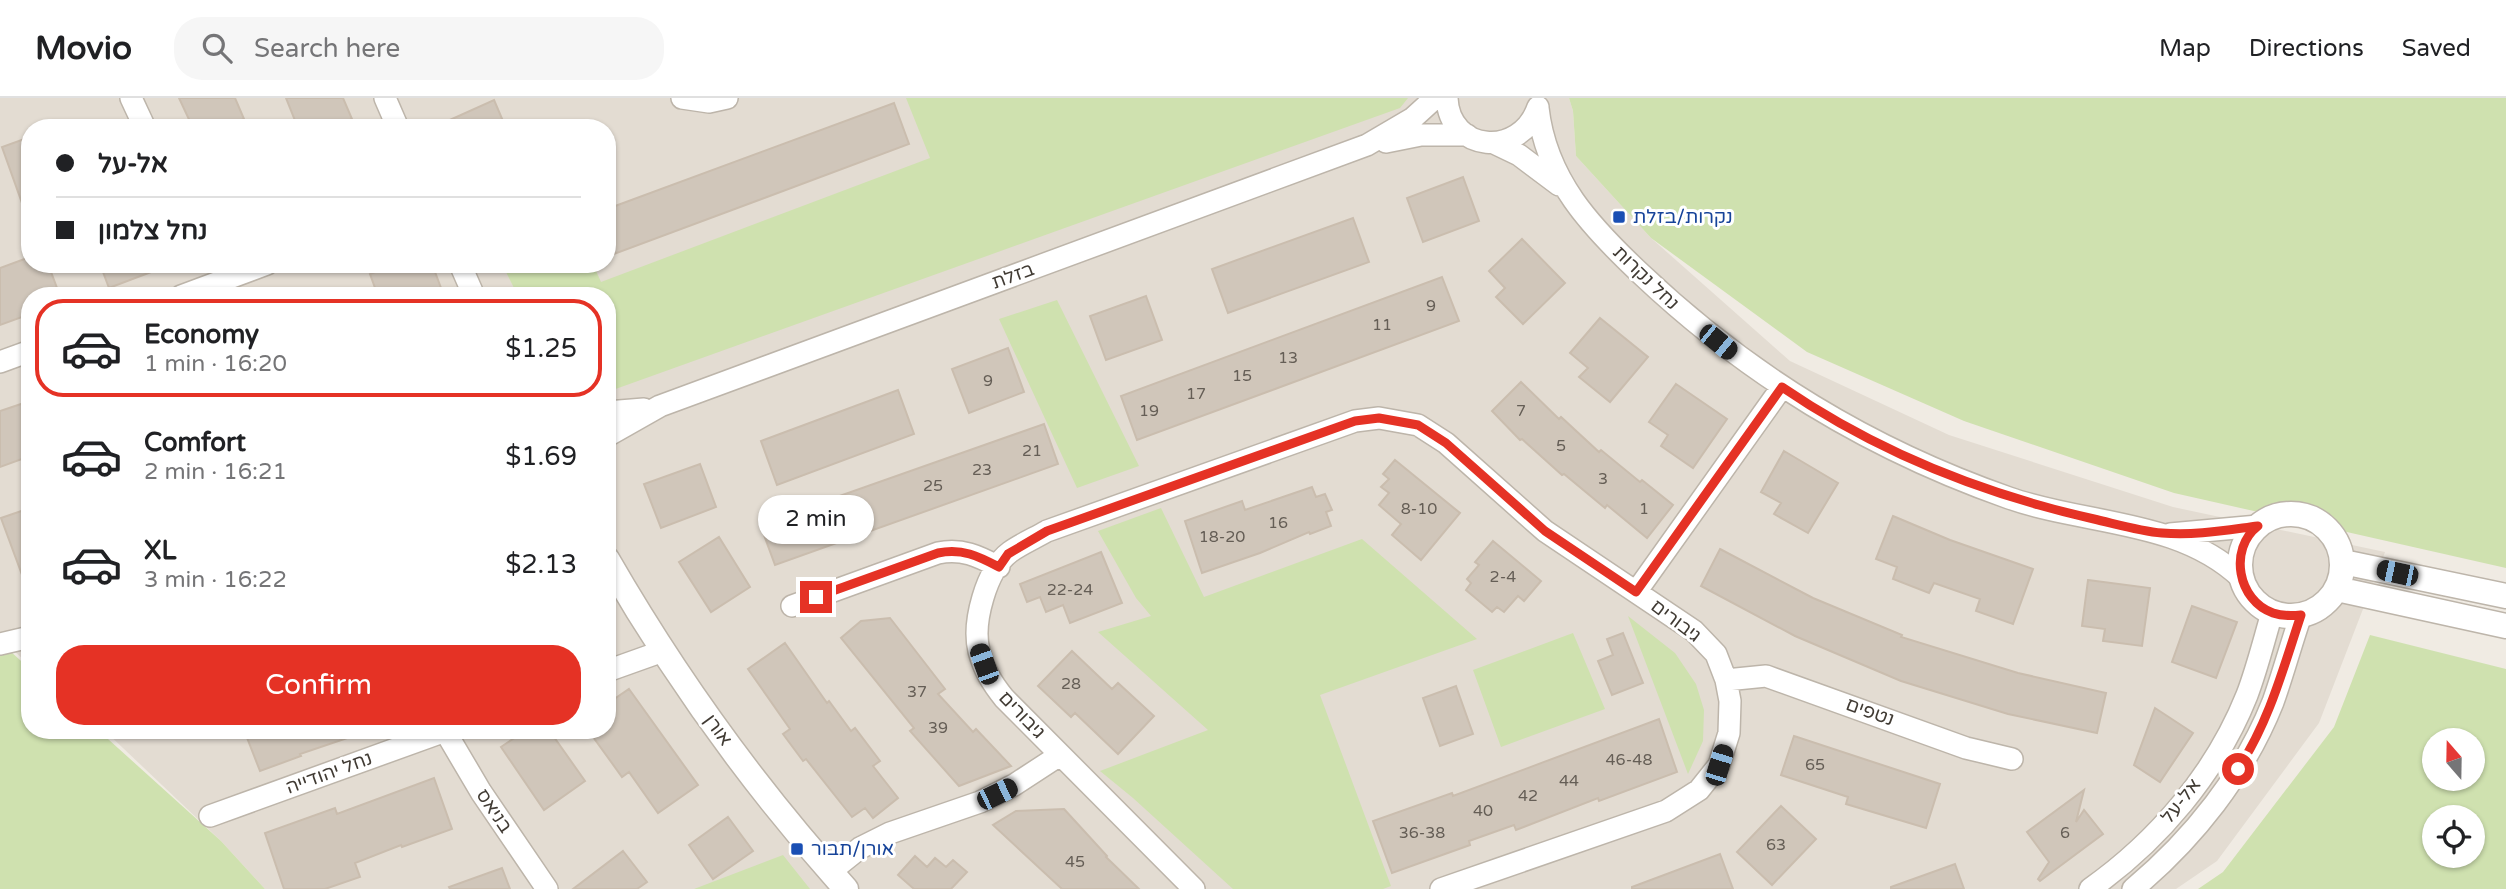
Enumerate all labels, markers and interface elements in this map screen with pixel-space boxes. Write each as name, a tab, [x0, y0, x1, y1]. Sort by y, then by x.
search box	[174, 17, 664, 80]
text: Movio	[35, 29, 132, 68]
icon: search	[198, 29, 236, 67]
text: Search here	[254, 33, 400, 64]
text: Map	[2159, 34, 2211, 63]
text: Directions	[2249, 34, 2364, 63]
text: Saved	[2402, 34, 2471, 63]
text: אל-על	[98, 148, 168, 179]
place label: נקרות/בזלת	[1633, 206, 1733, 228]
marker: נקרות/בזלת	[1611, 209, 1627, 225]
text: נחל צלמון	[98, 215, 207, 246]
street label: נחל נקרות	[1609, 241, 1683, 315]
street label: בזלת	[989, 258, 1037, 294]
house number: 9	[1426, 296, 1436, 316]
house number: 11	[1372, 315, 1392, 335]
icon: car	[60, 317, 123, 380]
text: Economy	[144, 319, 259, 350]
car	[1696, 321, 1741, 363]
text: $1.25	[505, 333, 577, 364]
house number: 13	[1278, 348, 1298, 368]
text: 1 min · 16:20	[144, 350, 287, 378]
house number: 15	[1232, 366, 1252, 386]
house number: 9	[983, 371, 993, 391]
house number: 17	[1186, 384, 1206, 404]
house number: 19	[1139, 401, 1159, 421]
house number: 7	[1516, 401, 1526, 421]
icon: car	[60, 425, 123, 488]
text: Comfort	[144, 427, 246, 458]
house number: 5	[1556, 436, 1566, 456]
text: $1.69	[505, 441, 577, 472]
house number: 21	[1022, 441, 1042, 461]
text: 2 min · 16:21	[144, 458, 287, 486]
house number: 23	[972, 460, 992, 480]
house number: 3	[1598, 469, 1608, 489]
house number: 25	[923, 476, 943, 496]
callout: 2 min	[758, 496, 874, 545]
house number: 8-10	[1401, 499, 1437, 519]
house number: 1	[1639, 499, 1649, 519]
text: 2 min	[785, 505, 847, 533]
house number: 16	[1268, 513, 1288, 533]
house number: 18-20	[1199, 527, 1245, 547]
icon: car	[60, 533, 123, 596]
text: XL	[144, 535, 176, 566]
text: $2.13	[505, 549, 577, 580]
car	[2375, 558, 2420, 588]
text: 3 min · 16:22	[144, 566, 287, 594]
house number: 2-4	[1490, 567, 1516, 587]
house number: 22-24	[1047, 580, 1093, 600]
route end	[800, 581, 832, 613]
street label: גיבורים	[1647, 595, 1705, 647]
car	[967, 641, 1002, 687]
button: Confirm	[56, 645, 581, 725]
house number: 28	[1061, 674, 1081, 694]
house number: 37	[907, 682, 927, 702]
street label: גיבורים	[994, 687, 1050, 743]
street label: נטפים	[1843, 693, 1897, 731]
street label: אורן	[699, 710, 737, 750]
house number: 39	[928, 718, 948, 738]
north arrow	[2422, 728, 2485, 791]
map controls	[2422, 728, 2485, 868]
car	[1703, 742, 1736, 788]
street label: נחל יהודייה	[283, 747, 375, 799]
house number: 46-48	[1606, 750, 1652, 770]
route start	[2222, 753, 2254, 785]
house number: 65	[1805, 755, 1825, 775]
house number: 44	[1559, 771, 1579, 791]
street label: אל-על	[2157, 774, 2205, 828]
car	[974, 775, 1021, 813]
street label: בניאס	[471, 785, 517, 837]
house number: 42	[1518, 786, 1538, 806]
house number: 40	[1473, 801, 1493, 821]
button: locate	[2422, 805, 2485, 868]
house number: 36-38	[1399, 823, 1445, 843]
house number: 6	[2060, 823, 2070, 843]
house number: 63	[1766, 835, 1786, 855]
place label: אורן/תבור	[811, 838, 894, 860]
marker: אורן/תבור	[789, 841, 805, 857]
house number: 45	[1065, 852, 1085, 872]

